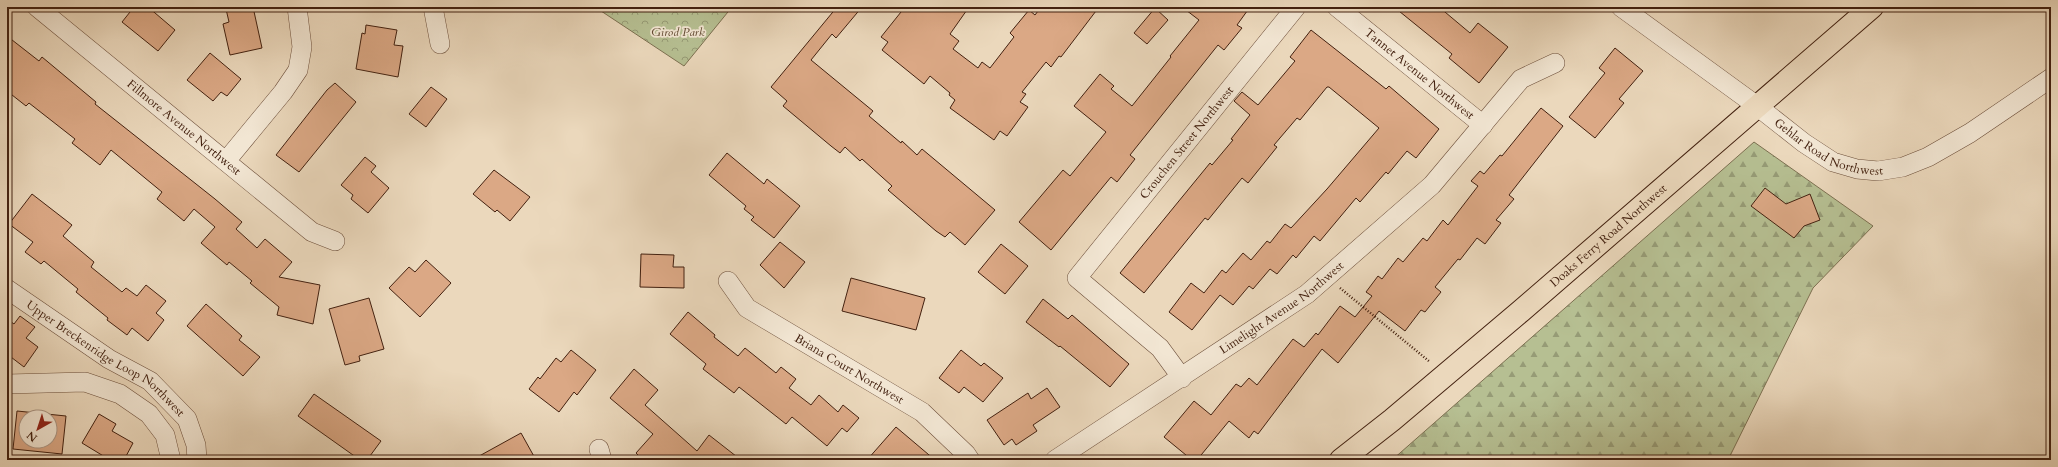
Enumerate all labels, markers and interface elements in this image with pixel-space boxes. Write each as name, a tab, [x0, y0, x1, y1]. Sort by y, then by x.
park label: Girod Park	[651, 24, 705, 40]
street label: Tannet Avenue Northwest	[1361, 24, 1478, 123]
street label: Fillmore Avenue Northwest	[124, 76, 244, 179]
street label: Crouchen Street Northwest	[1136, 83, 1237, 202]
street label: Gehlar Road Northwest	[1771, 115, 1884, 179]
street label: Doaks Ferry Road Northwest	[1546, 180, 1670, 291]
street label: Limelight Avenue Northwest	[1216, 258, 1347, 358]
street label: Upper Breckenridge Loop Northwest	[23, 297, 188, 420]
street label: Briana Court Northwest	[792, 330, 907, 408]
north arrow	[18, 409, 58, 449]
text: N	[23, 427, 40, 445]

